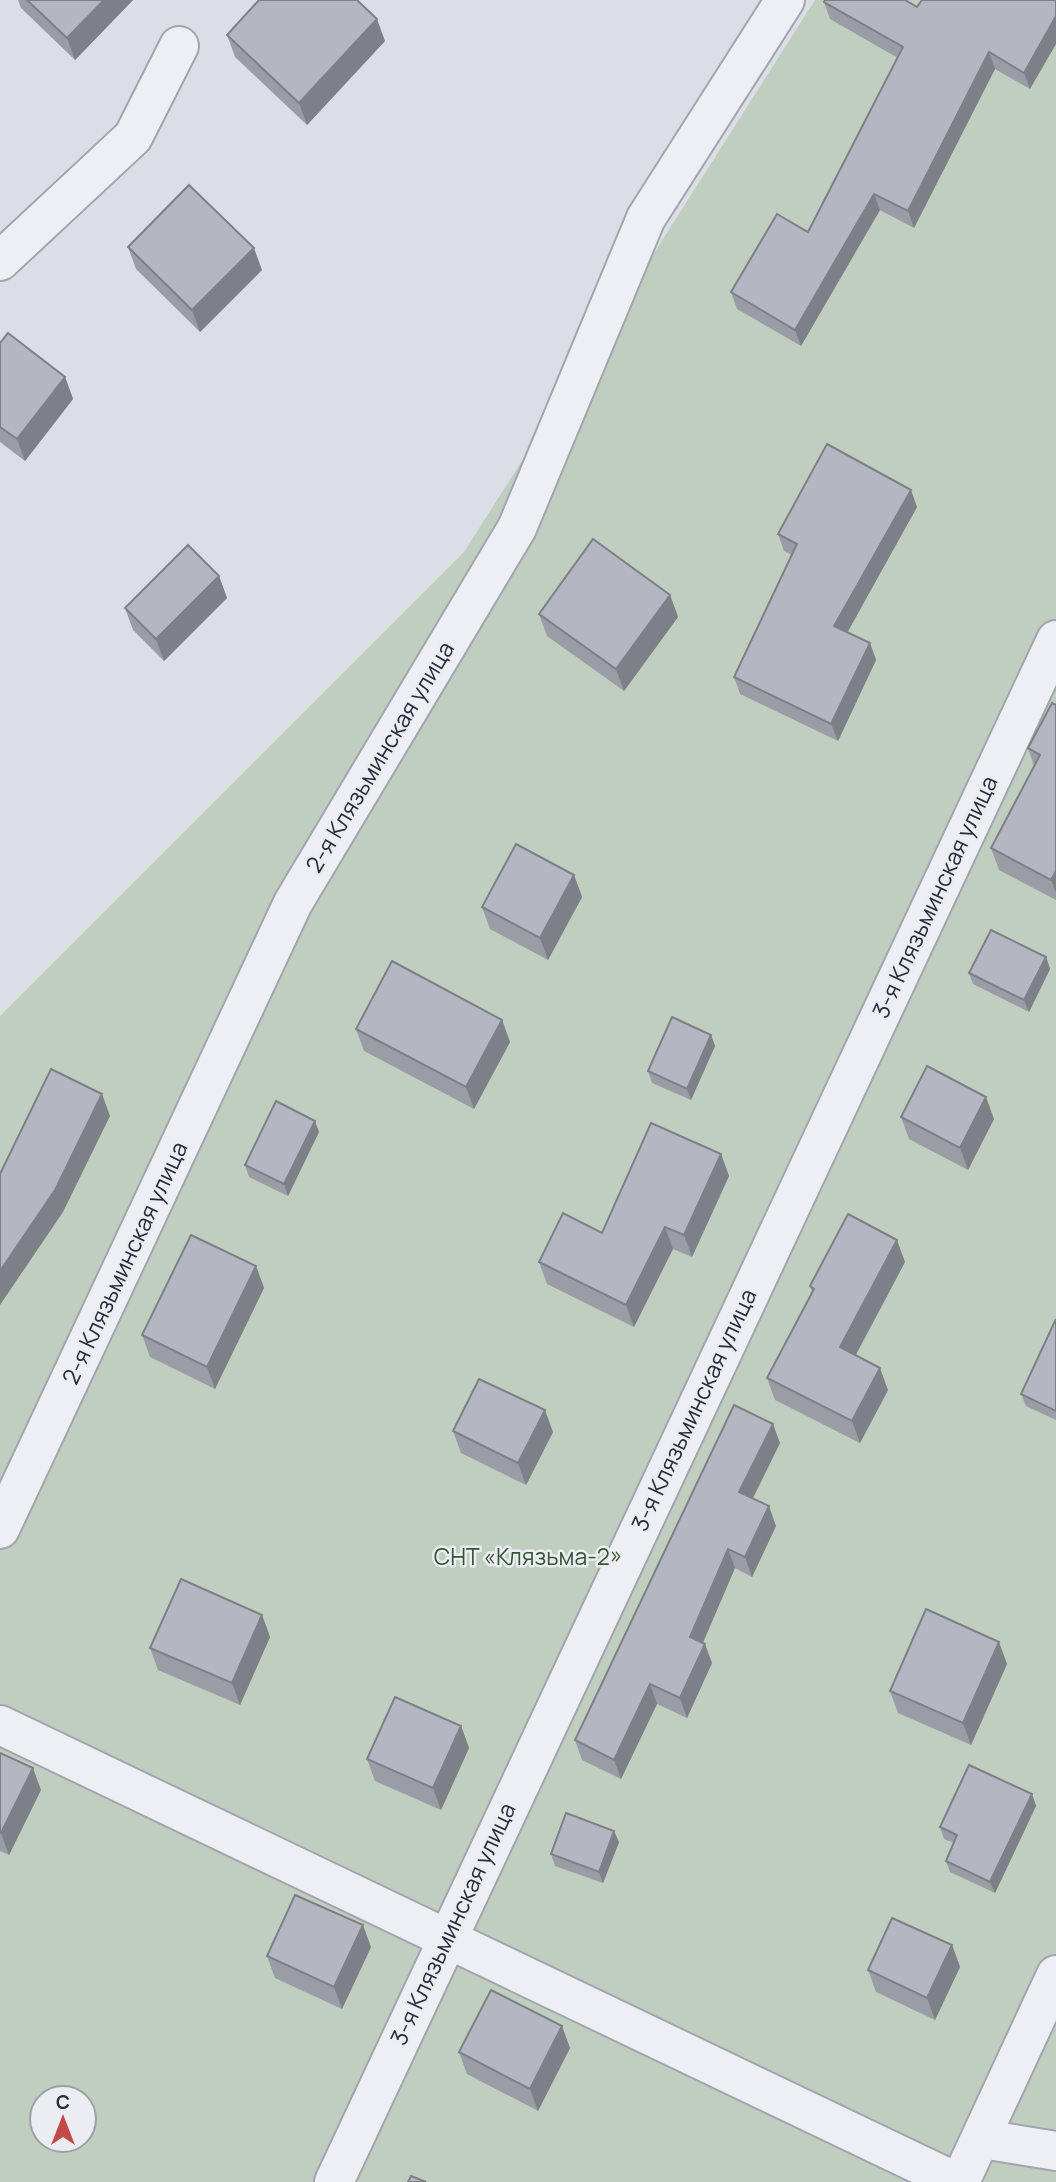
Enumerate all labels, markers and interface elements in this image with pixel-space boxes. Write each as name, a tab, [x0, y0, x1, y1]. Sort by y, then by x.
street label: 2-я Клязьминская улица	[297, 635, 461, 878]
street label: 3-я Клязьминская улица	[864, 770, 1004, 1023]
street label: 2-я Клязьминская улица	[54, 1136, 194, 1389]
street label: 3-я Клязьминская улица	[623, 1283, 763, 1536]
park label: СНТ «Клязьма-2»	[434, 1540, 622, 1572]
street label: 3-я Клязьминская улица	[382, 1797, 522, 2050]
north arrow	[28, 2084, 98, 2154]
text: С	[56, 2089, 70, 2115]

